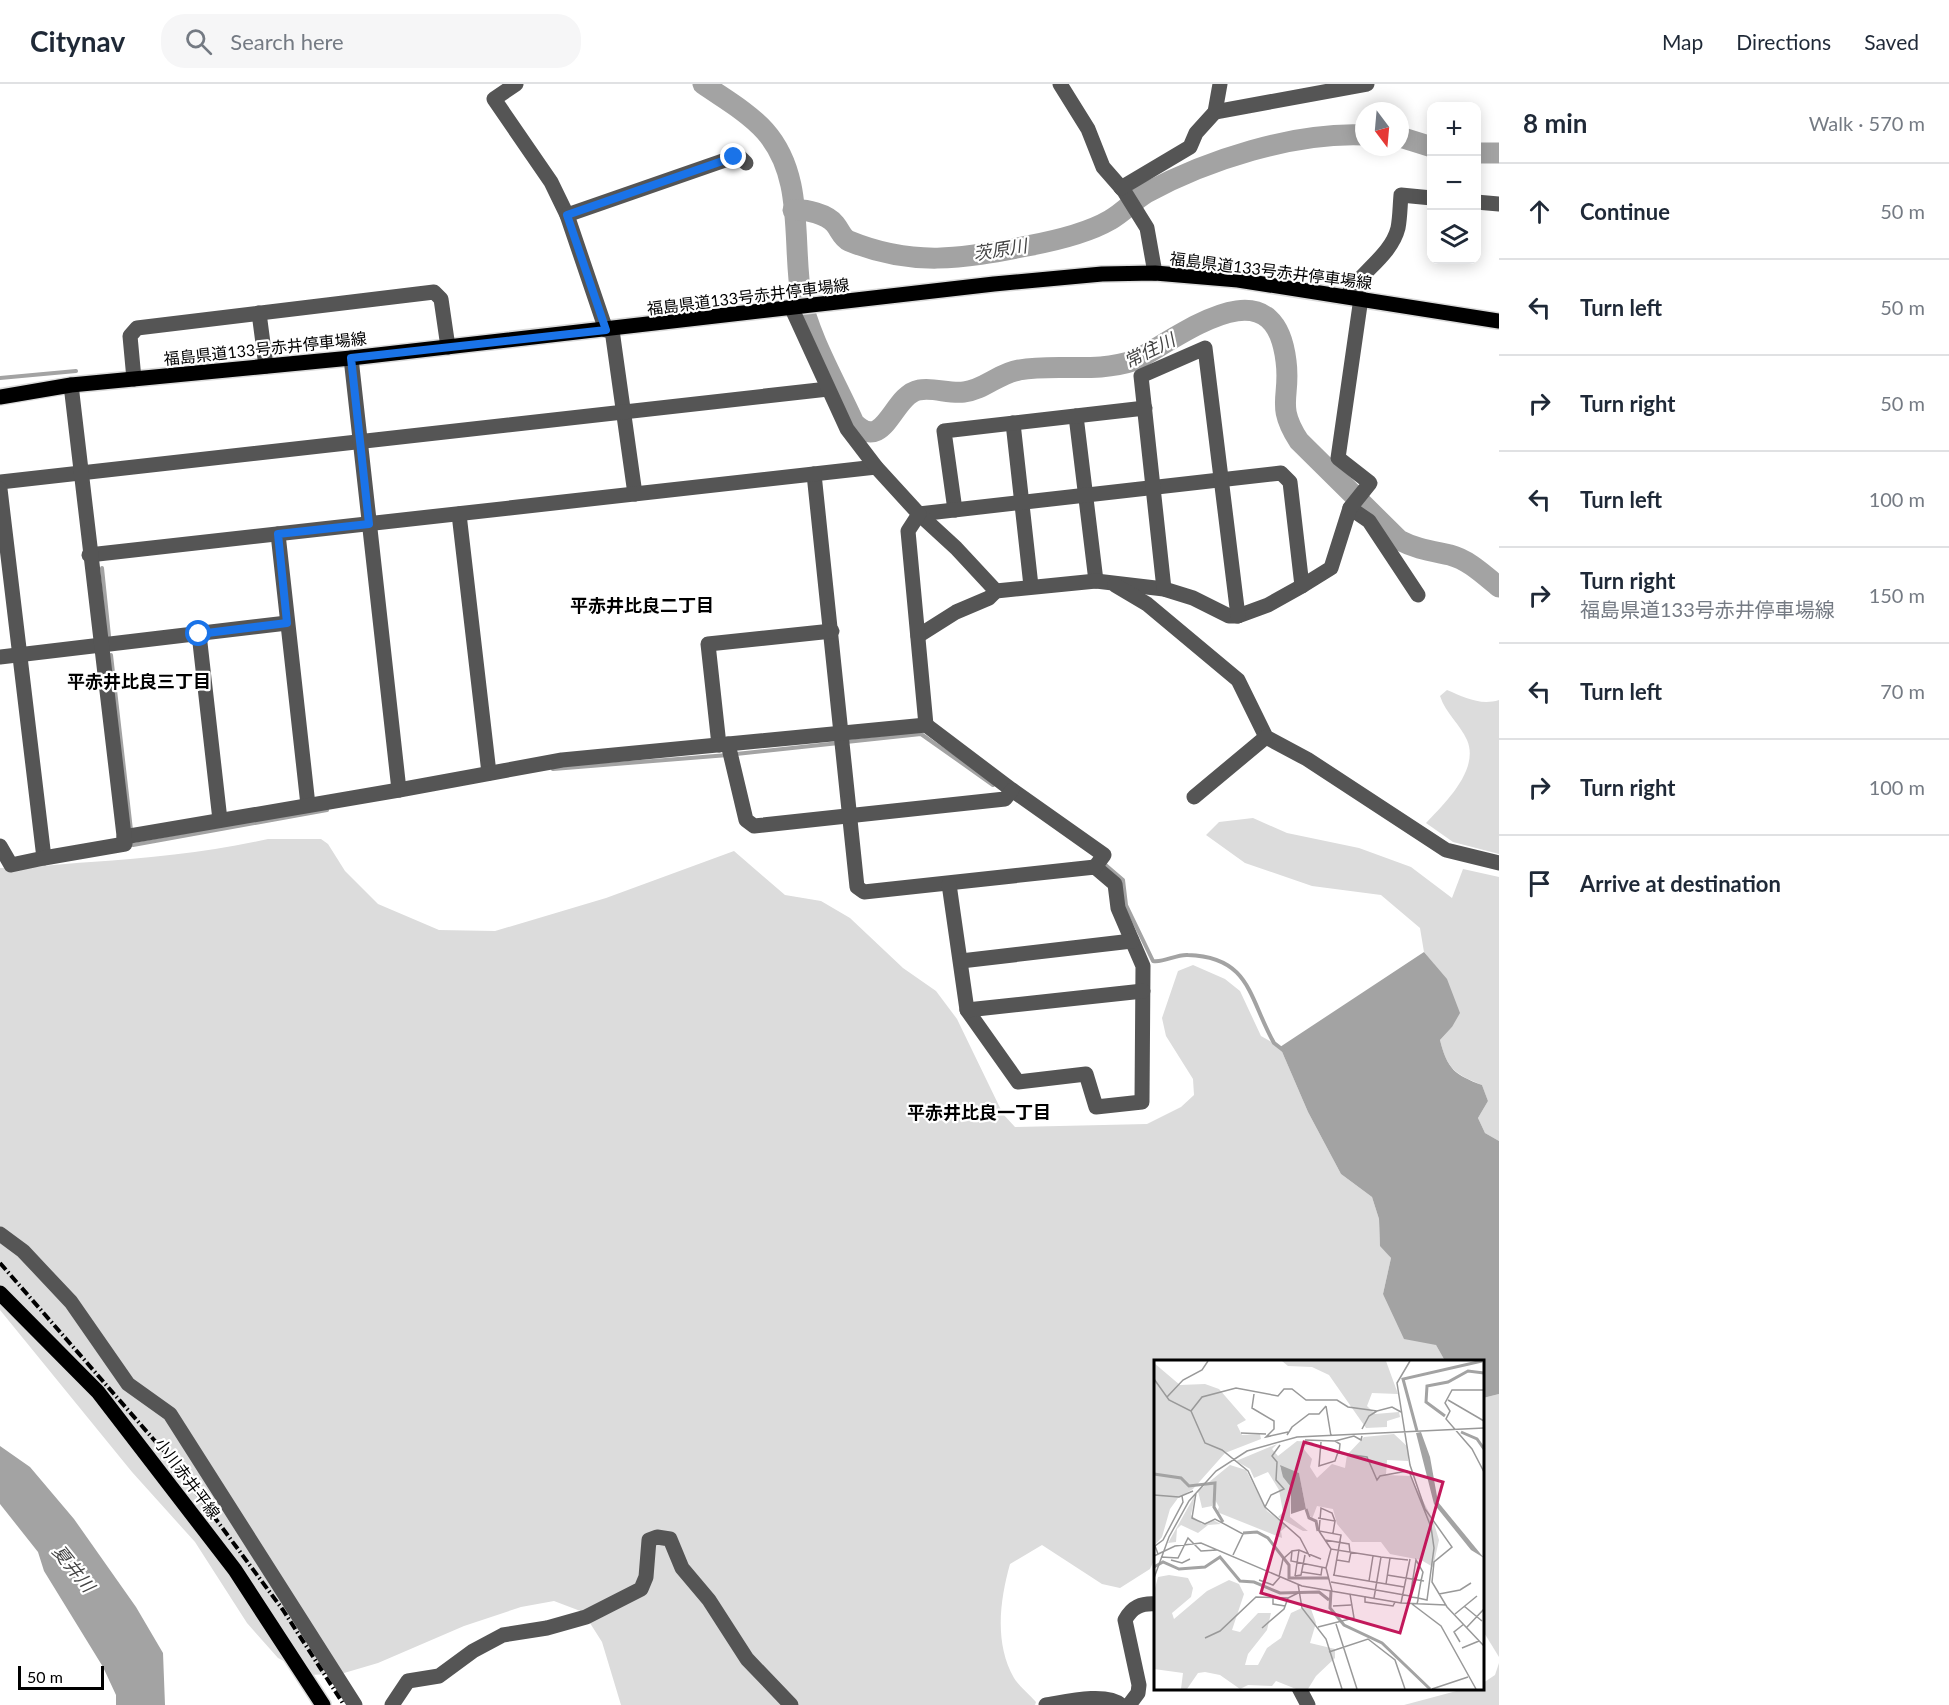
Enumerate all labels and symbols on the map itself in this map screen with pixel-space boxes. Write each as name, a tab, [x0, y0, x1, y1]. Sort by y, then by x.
north arrow	[1355, 102, 1409, 156]
route end	[720, 143, 746, 169]
water label: 茨原川	[972, 234, 1030, 264]
street label: 福島県道133号赤井停車場線	[1169, 248, 1373, 292]
street label: 福島県道133号赤井停車場線	[646, 274, 850, 318]
water label: 常住川	[1120, 327, 1180, 372]
street label: 福島県道133号赤井停車場線	[163, 328, 367, 368]
district label: 平赤井比良二丁目	[570, 594, 714, 616]
route start	[185, 620, 211, 646]
district label: 平赤井比良三丁目	[67, 670, 211, 692]
district label: 平赤井比良一丁目	[907, 1101, 1051, 1123]
inset map	[1154, 1360, 1484, 1690]
street label: 小川赤井平線	[152, 1434, 224, 1522]
water label: 夏井川	[48, 1540, 101, 1597]
scale bar	[18, 1663, 104, 1690]

